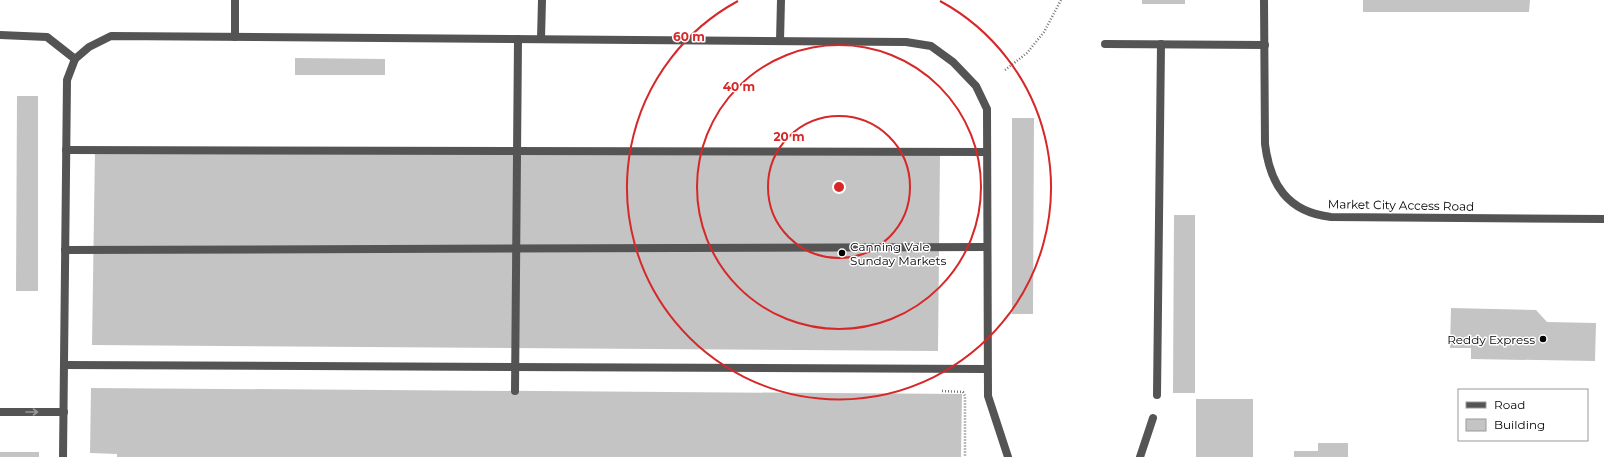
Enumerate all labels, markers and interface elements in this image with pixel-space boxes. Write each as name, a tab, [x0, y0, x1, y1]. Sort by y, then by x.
text: 60 m	[673, 29, 705, 44]
text: 40 m	[723, 79, 755, 94]
text: 20 m	[773, 129, 805, 144]
centre of rings	[832, 180, 846, 194]
street label: Market City Access Road	[1328, 196, 1474, 214]
place label: Canning Vale Sunday Markets	[850, 239, 946, 268]
marker: Canning Vale Sunday Markets	[837, 248, 847, 258]
place label: Reddy Express	[1447, 332, 1535, 347]
marker: Reddy Express	[1538, 334, 1548, 344]
legend	[1458, 389, 1588, 441]
text: Road	[1494, 397, 1525, 412]
one-way arrow	[25, 408, 38, 416]
text: Building	[1494, 417, 1545, 432]

